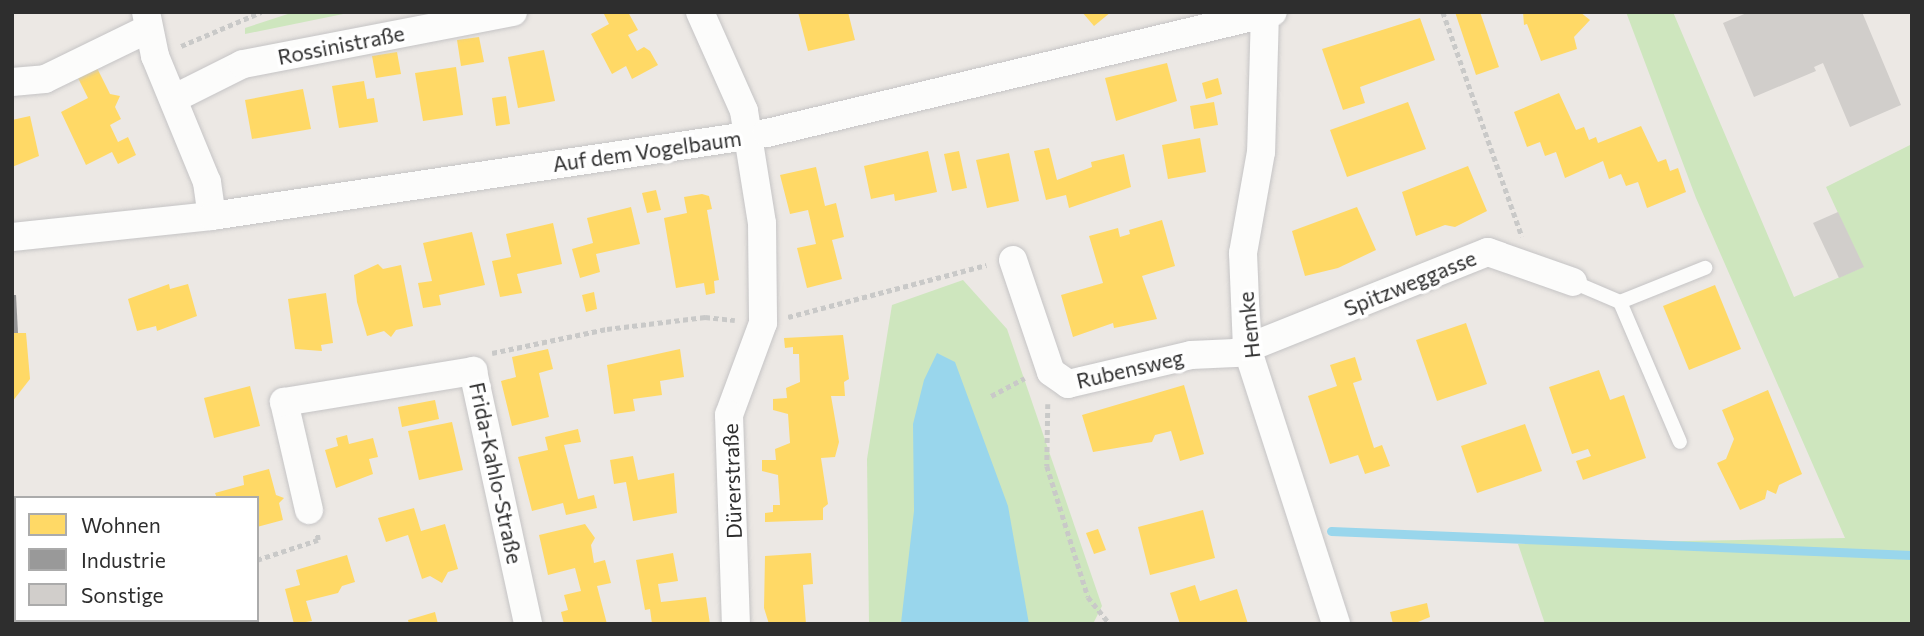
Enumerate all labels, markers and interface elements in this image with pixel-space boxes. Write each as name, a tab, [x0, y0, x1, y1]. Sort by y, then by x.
street label: Rossinistraße	[275, 20, 407, 70]
street label: Auf dem Vogelbaum	[551, 125, 743, 177]
street label: Spitzweggasse	[1340, 245, 1480, 321]
street label: Hemke	[1233, 290, 1265, 360]
street label: Rubensweg	[1074, 344, 1186, 394]
street label: Frida-Kahlo-Straße	[464, 380, 528, 566]
street label: Dürerstraße	[717, 423, 747, 539]
legend	[14, 496, 259, 622]
text: Wohnen	[81, 512, 161, 537]
text: Industrie	[81, 547, 166, 572]
text: Sonstige	[81, 582, 164, 607]

